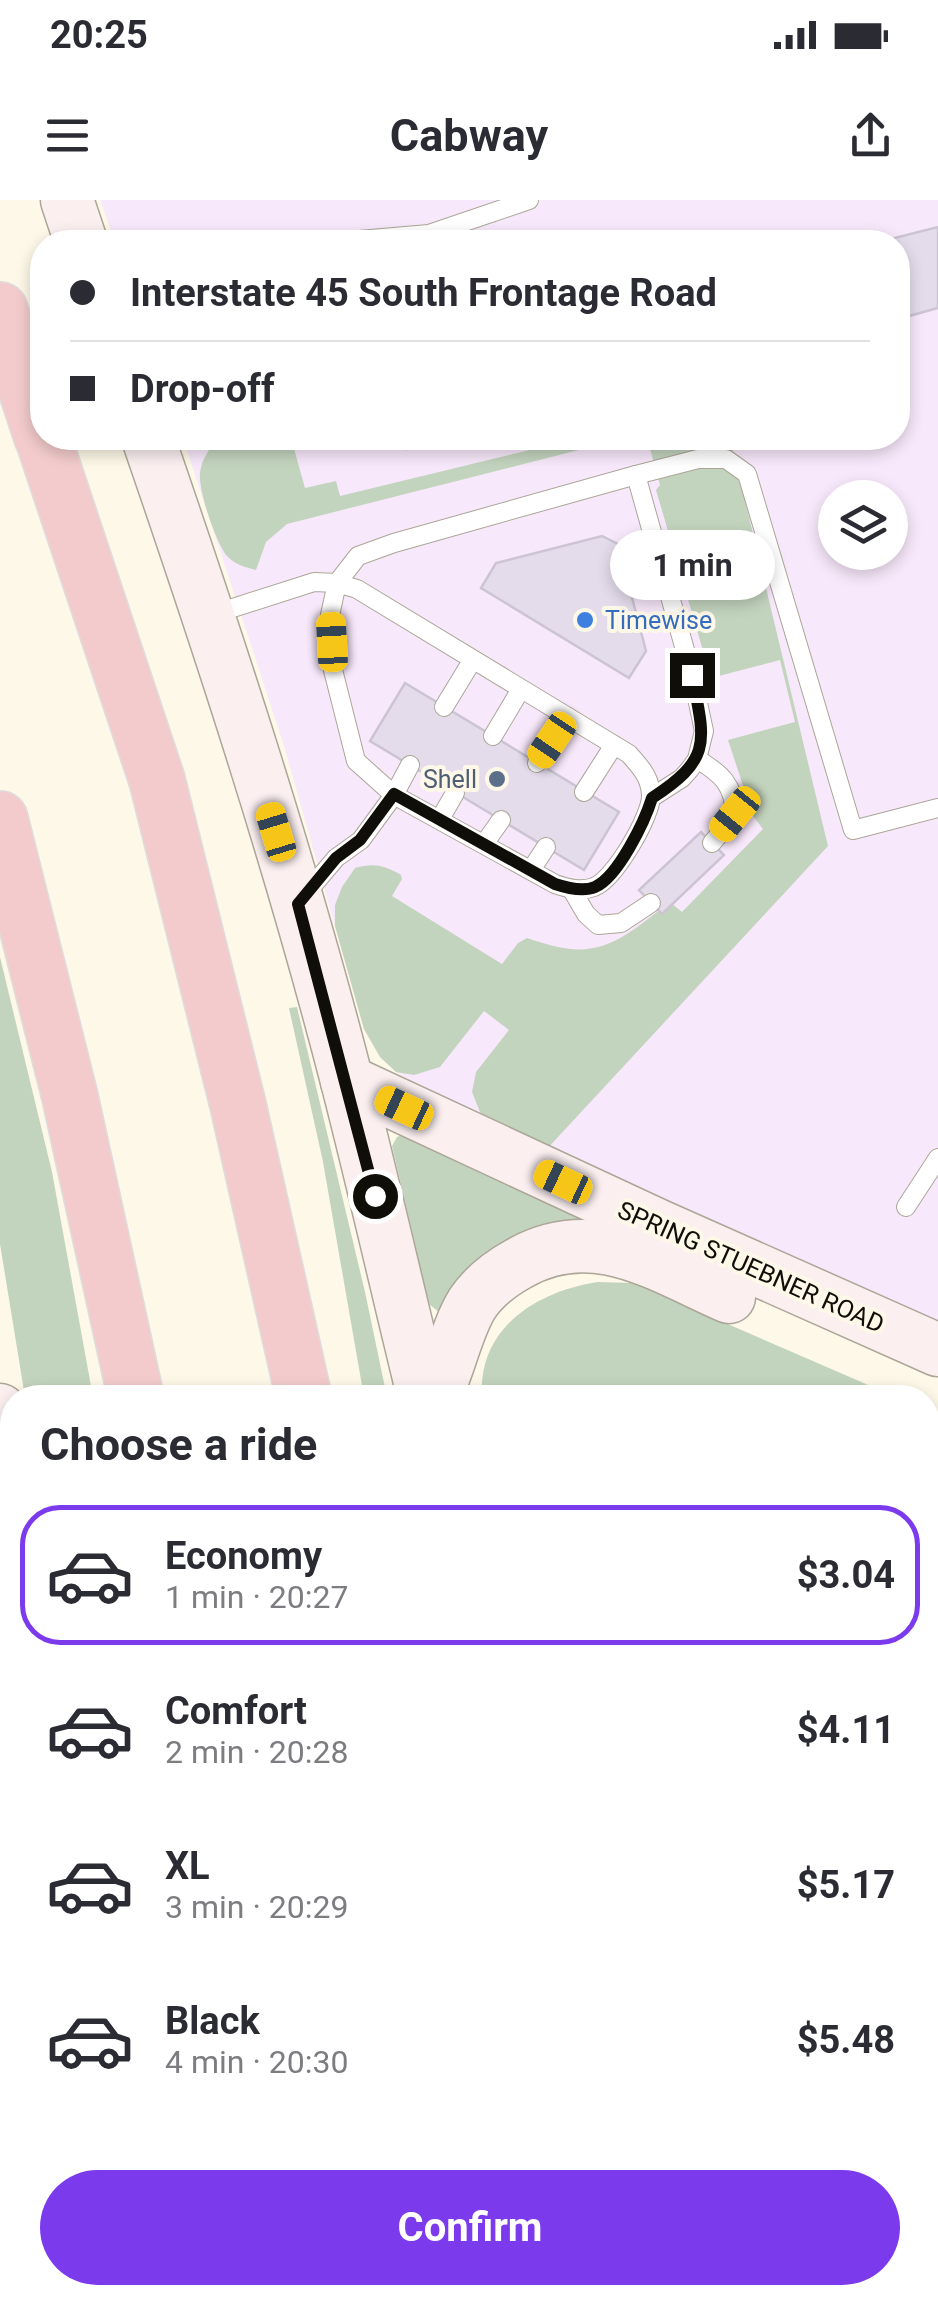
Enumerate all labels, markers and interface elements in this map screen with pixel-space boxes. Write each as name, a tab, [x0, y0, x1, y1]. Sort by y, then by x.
text: 20:25	[50, 13, 148, 57]
icon: menu	[40, 108, 95, 163]
icon: share	[843, 108, 898, 163]
text: Cabway	[390, 109, 548, 162]
text: Interstate 45 South Frontage Road	[130, 271, 717, 315]
text: Drop-off	[130, 367, 275, 411]
map controls	[818, 480, 908, 570]
button: layers	[818, 480, 908, 570]
callout: 1 min	[610, 530, 774, 600]
text: 1 min	[652, 546, 733, 584]
place label: Timewise	[605, 606, 712, 635]
marker: Timewise	[574, 609, 596, 631]
car	[315, 611, 349, 673]
route end	[670, 653, 715, 698]
car	[523, 707, 581, 773]
place label: Shell	[423, 765, 477, 794]
marker: Shell	[486, 768, 508, 790]
car	[704, 781, 766, 847]
car	[253, 799, 299, 865]
car	[370, 1082, 438, 1134]
car	[529, 1156, 597, 1208]
route start	[353, 1174, 398, 1219]
street label: SPRING STUEBNER ROAD	[613, 1195, 889, 1339]
text: Choose a ride	[40, 1418, 317, 1471]
icon: car	[45, 1530, 135, 1620]
text: Economy	[165, 1534, 322, 1578]
text: $3.04	[797, 1553, 895, 1597]
text: 1 min · 20:27	[165, 1578, 348, 1616]
icon: car	[45, 1685, 135, 1775]
text: Comfort	[165, 1689, 307, 1733]
text: $4.11	[797, 1708, 895, 1752]
text: 2 min · 20:28	[165, 1733, 348, 1771]
icon: car	[45, 1840, 135, 1930]
text: XL	[165, 1844, 210, 1888]
text: $5.17	[797, 1863, 895, 1907]
text: 3 min · 20:29	[165, 1888, 348, 1926]
icon: car	[45, 1995, 135, 2085]
text: Black	[165, 1999, 260, 2043]
text: $5.48	[797, 2018, 895, 2062]
text: 4 min · 20:30	[165, 2043, 348, 2081]
button: Confirm	[40, 2170, 900, 2285]

